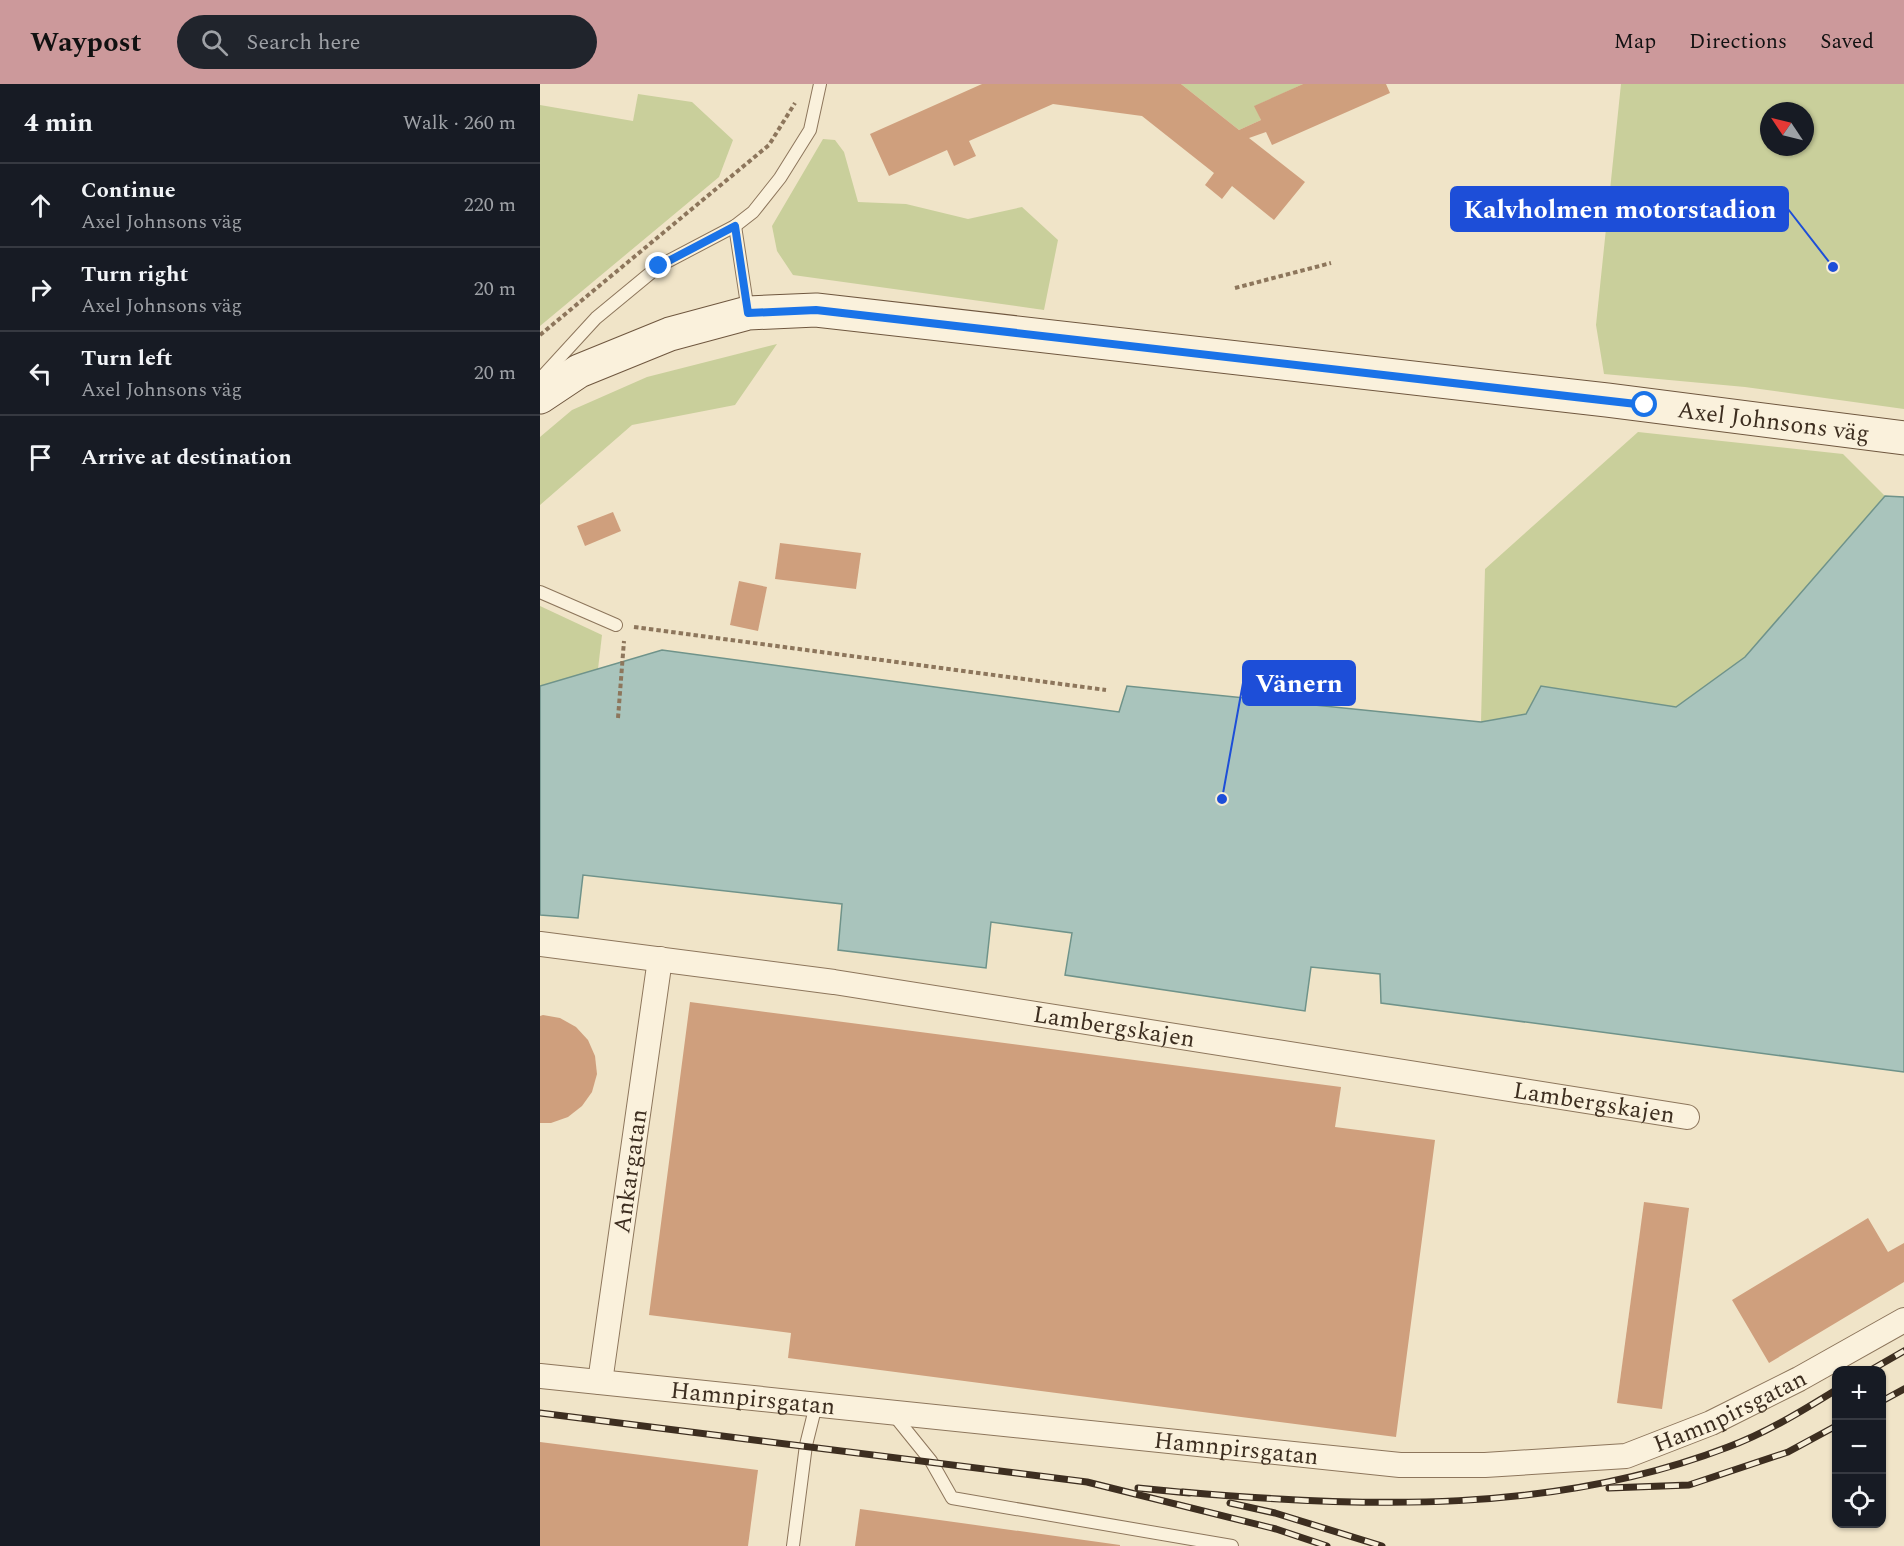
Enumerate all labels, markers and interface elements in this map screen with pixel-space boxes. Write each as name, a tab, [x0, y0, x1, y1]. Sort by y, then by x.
search box	[177, 15, 597, 69]
text: Waypost	[30, 21, 141, 64]
icon: search	[198, 26, 231, 59]
text: Search here	[246, 26, 361, 59]
text: Map	[1614, 26, 1656, 58]
text: Directions	[1689, 26, 1787, 58]
text: Saved	[1820, 26, 1874, 58]
north arrow	[1760, 102, 1814, 156]
text: 4 min	[24, 103, 93, 143]
text: Walk · 260 m	[403, 108, 516, 138]
text: Continue	[81, 174, 176, 207]
callout: Kalvholmen motorstadion	[1451, 187, 1788, 231]
icon: ahead	[24, 189, 57, 222]
text: 220 m	[464, 190, 516, 220]
text: Kalvholmen motorstadion	[1463, 190, 1777, 230]
text: Axel Johnsons väg	[81, 207, 242, 237]
route end	[645, 252, 671, 278]
text: Turn right	[81, 258, 188, 291]
icon: right	[24, 273, 57, 306]
text: 20 m	[474, 274, 516, 304]
text: Axel Johnsons väg	[81, 291, 242, 321]
text: Turn left	[81, 342, 173, 375]
icon: left	[24, 357, 57, 390]
text: 20 m	[474, 358, 516, 388]
text: Axel Johnsons väg	[81, 375, 242, 405]
route start	[1631, 391, 1657, 417]
street label: Axel Johnsons väg	[1675, 392, 1872, 452]
icon: arrive	[24, 441, 57, 474]
text: Arrive at destination	[81, 441, 292, 474]
callout: Vänern	[1243, 661, 1355, 705]
text: Vänern	[1255, 664, 1343, 704]
street label: Lambergskajen	[1030, 997, 1197, 1058]
street label: Lambergskajen	[1511, 1073, 1677, 1134]
street label: Ankargatan	[604, 1107, 658, 1236]
street label: Hamnpirsgatan	[1648, 1361, 1813, 1463]
map controls	[1832, 1366, 1886, 1528]
button: +	[1832, 1366, 1886, 1420]
street label: Hamnpirsgatan	[669, 1373, 837, 1425]
button: −	[1832, 1420, 1886, 1474]
street label: Hamnpirsgatan	[1152, 1423, 1320, 1475]
button: locate	[1832, 1474, 1886, 1528]

